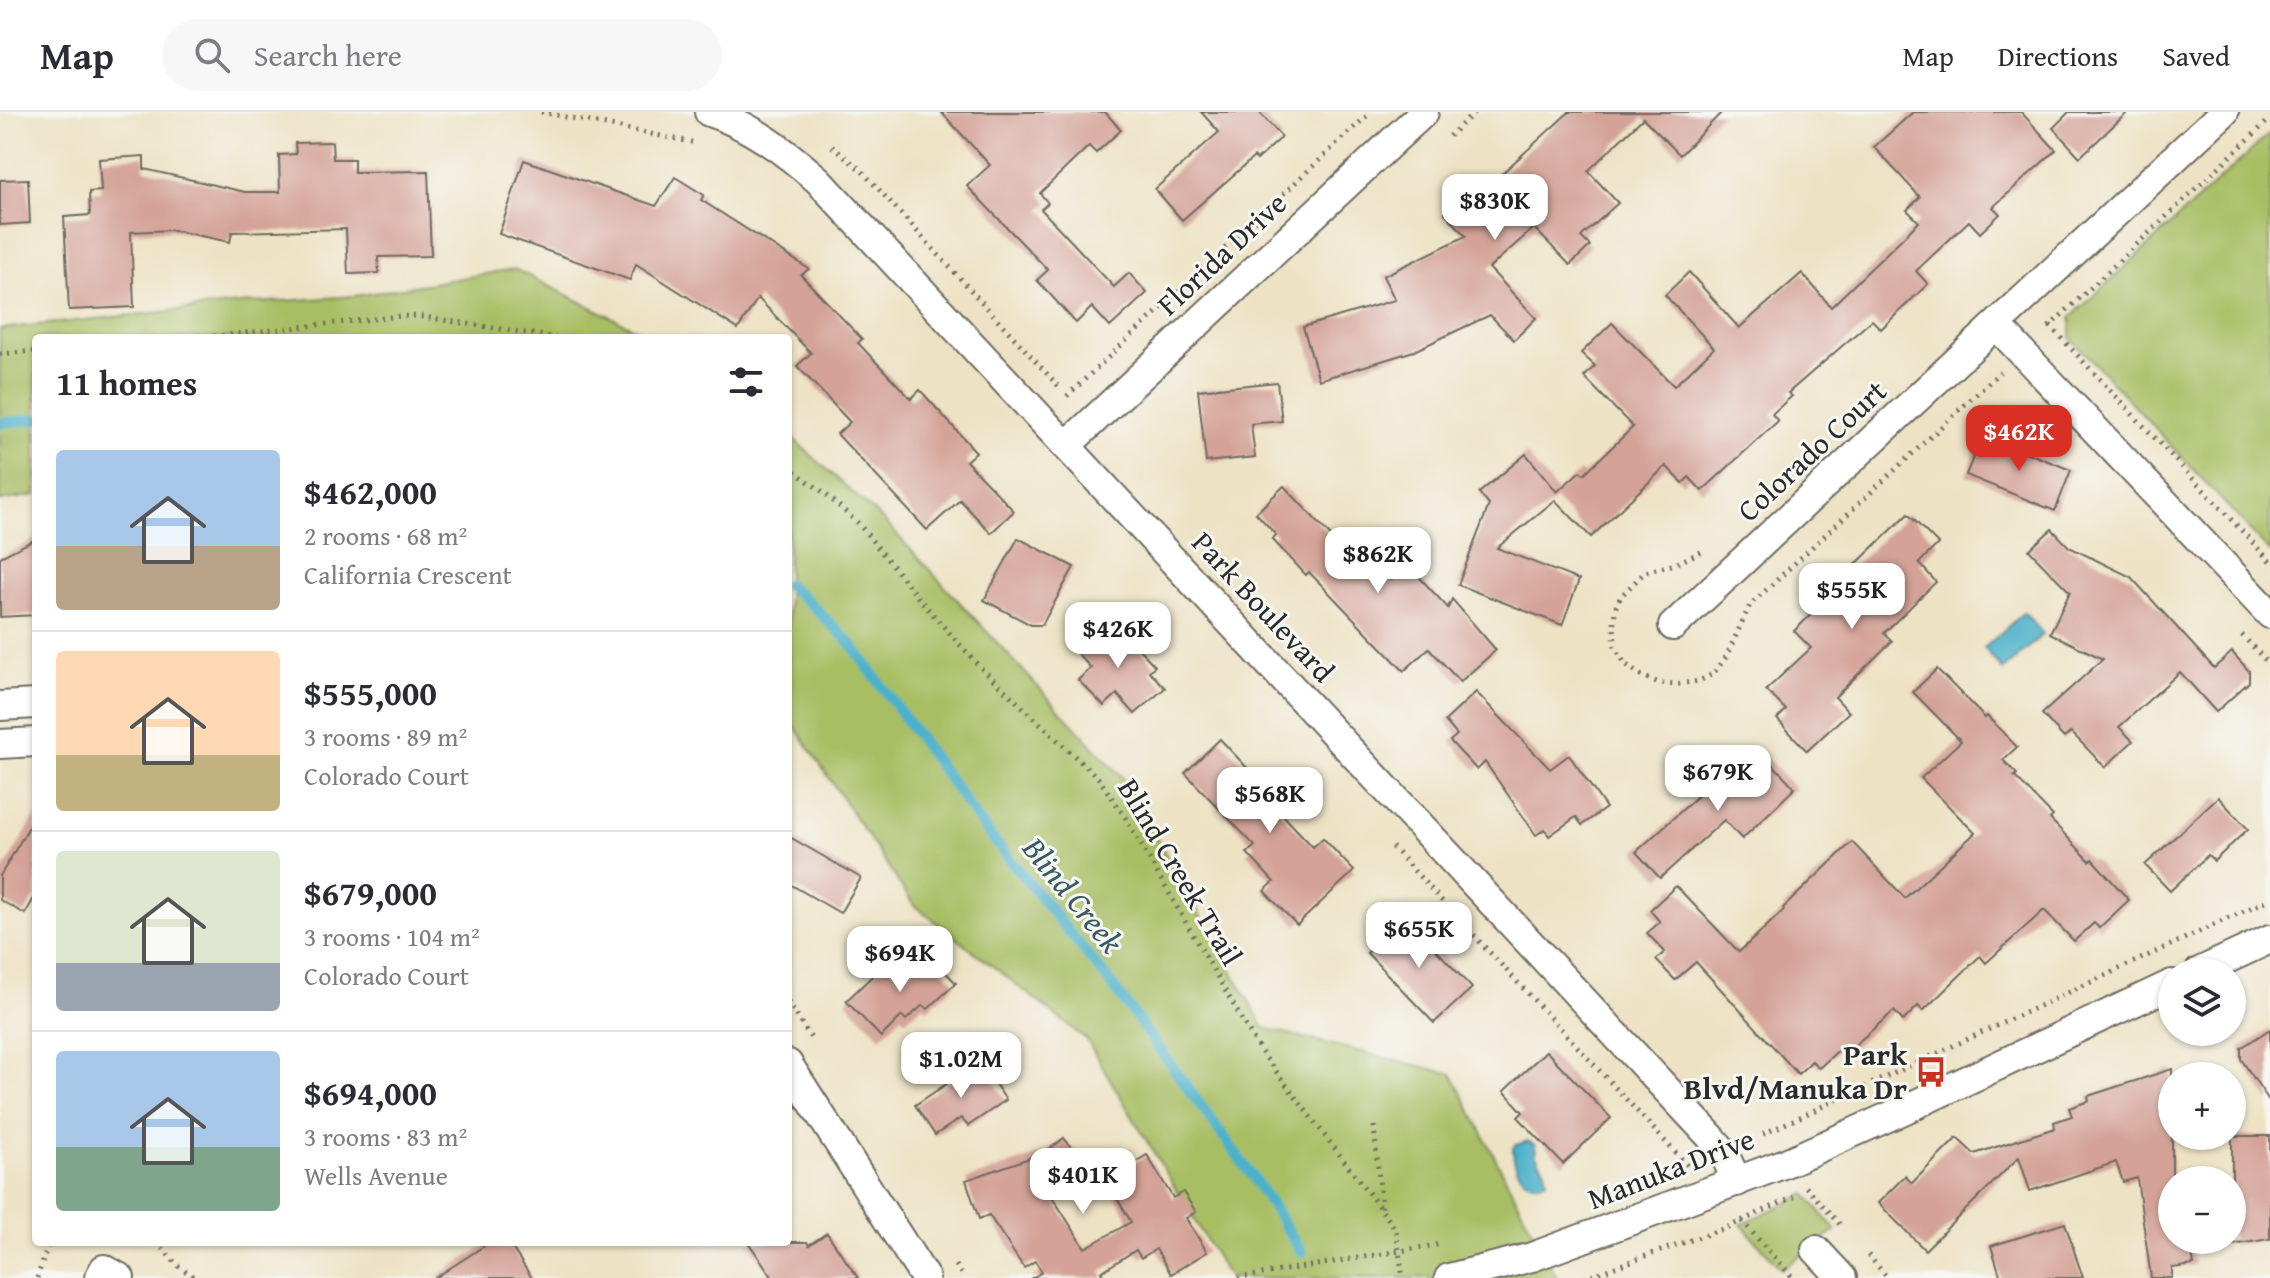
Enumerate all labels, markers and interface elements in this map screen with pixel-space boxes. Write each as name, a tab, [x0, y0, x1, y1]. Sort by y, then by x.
search box	[162, 19, 722, 91]
text: Map	[40, 27, 114, 83]
icon: search	[190, 33, 234, 77]
text: Search here	[254, 33, 402, 77]
text: Map	[1902, 35, 1954, 76]
text: Directions	[1998, 35, 2118, 76]
text: Saved	[2162, 35, 2230, 76]
pin: $830K	[1439, 174, 1551, 242]
text: $830K	[1460, 180, 1530, 219]
street label: Florida Drive	[1147, 182, 1296, 325]
text: 11 homes	[56, 358, 197, 407]
icon: filters	[724, 360, 768, 404]
street label: Colorado Court	[1727, 369, 1896, 531]
pin: $462K	[1963, 405, 2075, 473]
text: $462K	[1984, 411, 2054, 450]
text: $462,000	[304, 467, 437, 516]
icon: home	[120, 482, 216, 578]
text: 2 rooms · 68 m²	[304, 516, 467, 555]
street label: Park Boulevard	[1182, 521, 1345, 692]
pin: $862K	[1322, 527, 1434, 595]
text: $862K	[1343, 533, 1413, 572]
text: California Crescent	[304, 555, 512, 594]
pin: $555K	[1796, 563, 1908, 631]
text: $555K	[1817, 569, 1887, 608]
pin: $426K	[1062, 602, 1174, 670]
text: $426K	[1083, 608, 1153, 647]
text: $555,000	[304, 668, 437, 717]
icon: home	[120, 683, 216, 779]
text: 3 rooms · 89 m²	[304, 717, 467, 756]
pin: $679K	[1662, 745, 1774, 813]
text: $679K	[1683, 751, 1753, 790]
text: Colorado Court	[304, 756, 469, 795]
pin: $568K	[1214, 767, 1326, 835]
street label: Blind Creek Trail	[1108, 770, 1254, 973]
text: $568K	[1235, 773, 1305, 812]
water label: Blind Creek	[1011, 826, 1135, 963]
text: $679,000	[304, 868, 437, 917]
icon: home	[120, 883, 216, 979]
pin: $655K	[1363, 902, 1475, 970]
text: $655K	[1384, 908, 1454, 947]
text: 3 rooms · 104 m²	[304, 917, 480, 956]
pin: $694K	[844, 926, 956, 994]
text: $694K	[865, 932, 935, 971]
text: Colorado Court	[304, 956, 469, 995]
map controls	[2158, 958, 2246, 1254]
button: layers	[2158, 958, 2246, 1046]
pin: $1.02M	[896, 1032, 1026, 1100]
place label: Park Blvd/Manuka Dr	[1684, 1032, 1908, 1110]
text: $1.02M	[919, 1038, 1003, 1077]
bus stop icon: Park Blvd/Manuka Dr	[1914, 1055, 1948, 1089]
button: +	[2158, 1062, 2246, 1150]
text: $694,000	[304, 1068, 437, 1117]
icon: home	[120, 1083, 216, 1179]
street label: Manuka Drive	[1581, 1116, 1760, 1220]
text: 3 rooms · 83 m²	[304, 1117, 467, 1156]
pin: $401K	[1027, 1148, 1139, 1216]
text: $401K	[1048, 1154, 1118, 1193]
text: Wells Avenue	[304, 1156, 448, 1195]
button: −	[2158, 1166, 2246, 1254]

